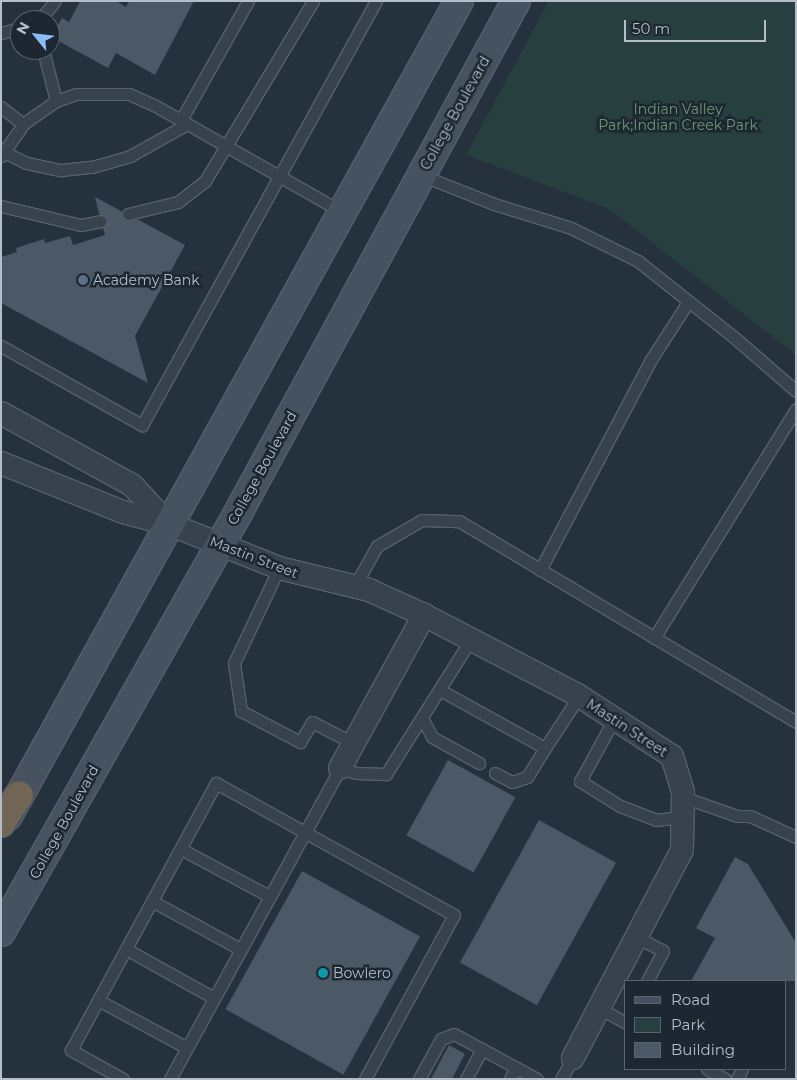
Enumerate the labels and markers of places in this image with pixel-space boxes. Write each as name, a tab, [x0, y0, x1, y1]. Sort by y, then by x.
place label: Academy Bank	[93, 272, 200, 288]
marker: Academy Bank	[77, 274, 89, 286]
place label: Bowlero	[333, 965, 391, 981]
marker: Bowlero	[317, 967, 329, 979]

